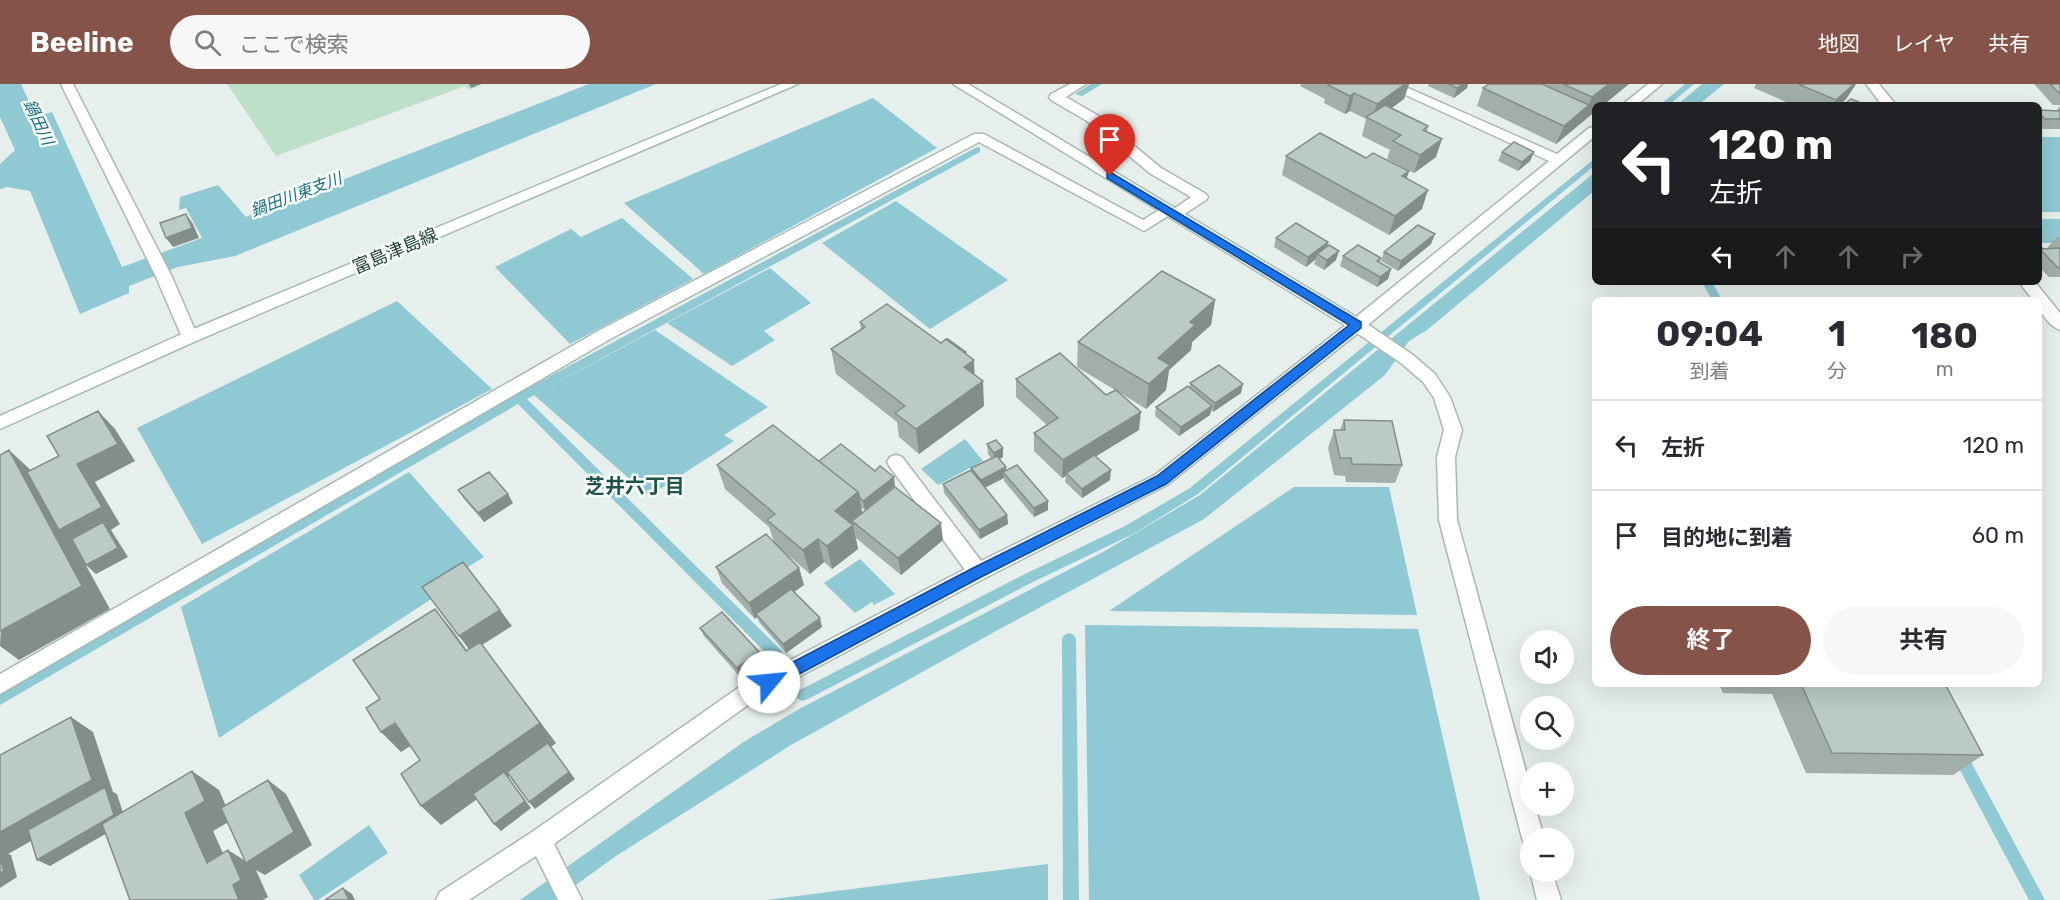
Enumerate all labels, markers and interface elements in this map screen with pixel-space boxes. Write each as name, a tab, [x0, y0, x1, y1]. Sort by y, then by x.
search box	[170, 15, 590, 69]
text: Beeline	[30, 26, 134, 59]
icon: search	[191, 26, 224, 59]
text: ここで検索	[239, 31, 349, 58]
text: 地図	[1818, 31, 1860, 56]
text: レイヤ	[1893, 31, 1955, 56]
text: 共有	[1988, 31, 2030, 56]
water label: 鍋田川	[20, 96, 58, 150]
pin	[1084, 114, 1135, 176]
text: 120 m	[1709, 120, 1833, 170]
icon: arrive	[1093, 123, 1126, 156]
icon: left	[1610, 126, 1688, 204]
water label: 鍋田川東支川	[248, 168, 346, 221]
text: 左折	[1709, 177, 1763, 209]
street label: 富島津島線	[349, 223, 441, 279]
icon: left	[1706, 240, 1739, 273]
icon: ahead	[1769, 240, 1802, 273]
icon: ahead	[1832, 240, 1865, 273]
icon: right	[1895, 240, 1928, 273]
text: 09:04	[1656, 312, 1763, 355]
text: 1	[1828, 312, 1846, 355]
text: 180	[1911, 314, 1978, 357]
text: m	[1936, 357, 1953, 381]
text: 到着	[1690, 359, 1730, 383]
text: 分	[1827, 359, 1847, 383]
icon: left	[1610, 429, 1643, 462]
text: 120 m	[1963, 432, 2024, 459]
text: 左折	[1661, 434, 1705, 461]
district label: 芝井六丁目	[585, 474, 685, 498]
icon: arrive	[1610, 519, 1643, 552]
text: 60 m	[1972, 522, 2024, 549]
text: 目的地に到着	[1661, 524, 1793, 551]
button: 終了	[1610, 606, 1811, 675]
button: 共有	[1823, 606, 2024, 675]
map controls	[1520, 630, 1574, 882]
button: sound	[1520, 630, 1574, 684]
position arrow	[737, 650, 801, 714]
button: search	[1520, 696, 1574, 750]
button: +	[1520, 762, 1574, 816]
button: −	[1520, 828, 1574, 882]

